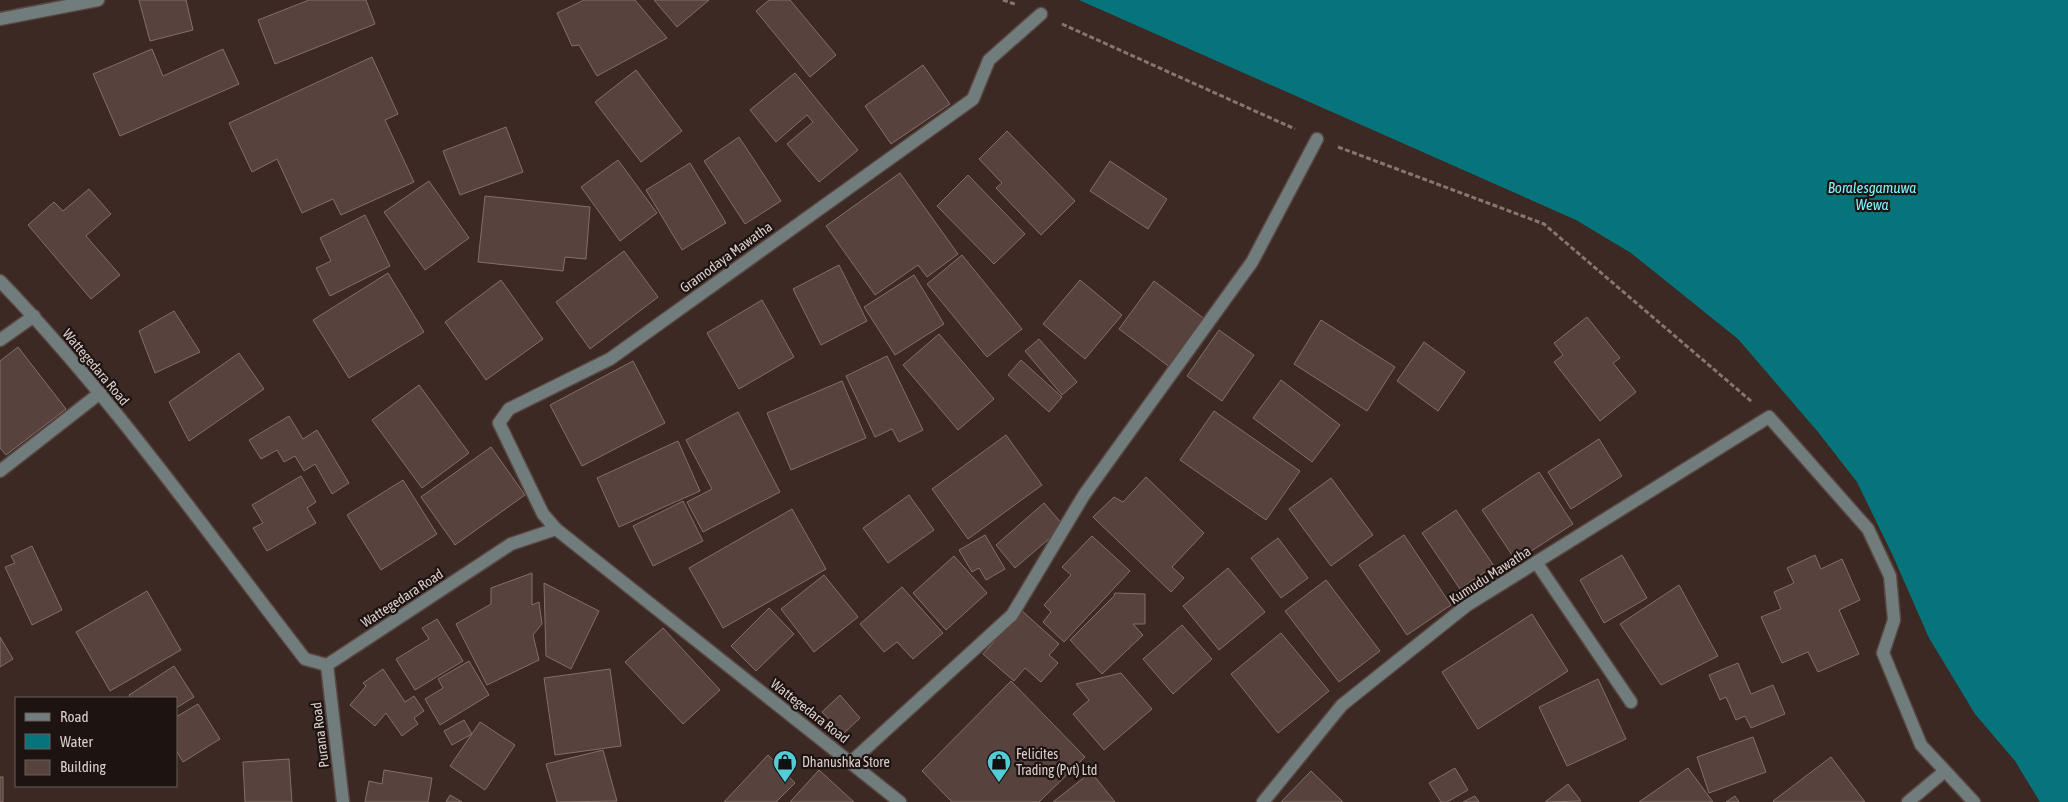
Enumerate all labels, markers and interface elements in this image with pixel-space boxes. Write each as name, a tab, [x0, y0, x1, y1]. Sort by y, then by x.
water label: Boralesgamuwa Wewa	[1828, 179, 1916, 213]
street label: Gramodaya Mawatha	[677, 218, 775, 296]
street label: Wattegedara Road	[59, 326, 133, 408]
street label: Kumudu Mawatha	[1446, 543, 1534, 607]
street label: Wattegedara Road	[358, 566, 446, 630]
street label: Wattegedara Road	[768, 676, 852, 746]
legend	[15, 697, 178, 787]
street label: Purana Road	[308, 701, 332, 769]
text: Road	[60, 708, 89, 725]
text: Water	[60, 733, 93, 750]
place label: Felicites Trading (Pvt) Ltd	[1016, 746, 1098, 778]
shop icon: Dhanushka Store	[772, 749, 798, 783]
shop icon: Felicites Trading (Pvt) Ltd	[986, 749, 1012, 783]
place label: Dhanushka Store	[802, 754, 890, 770]
text: Building	[60, 758, 106, 775]

